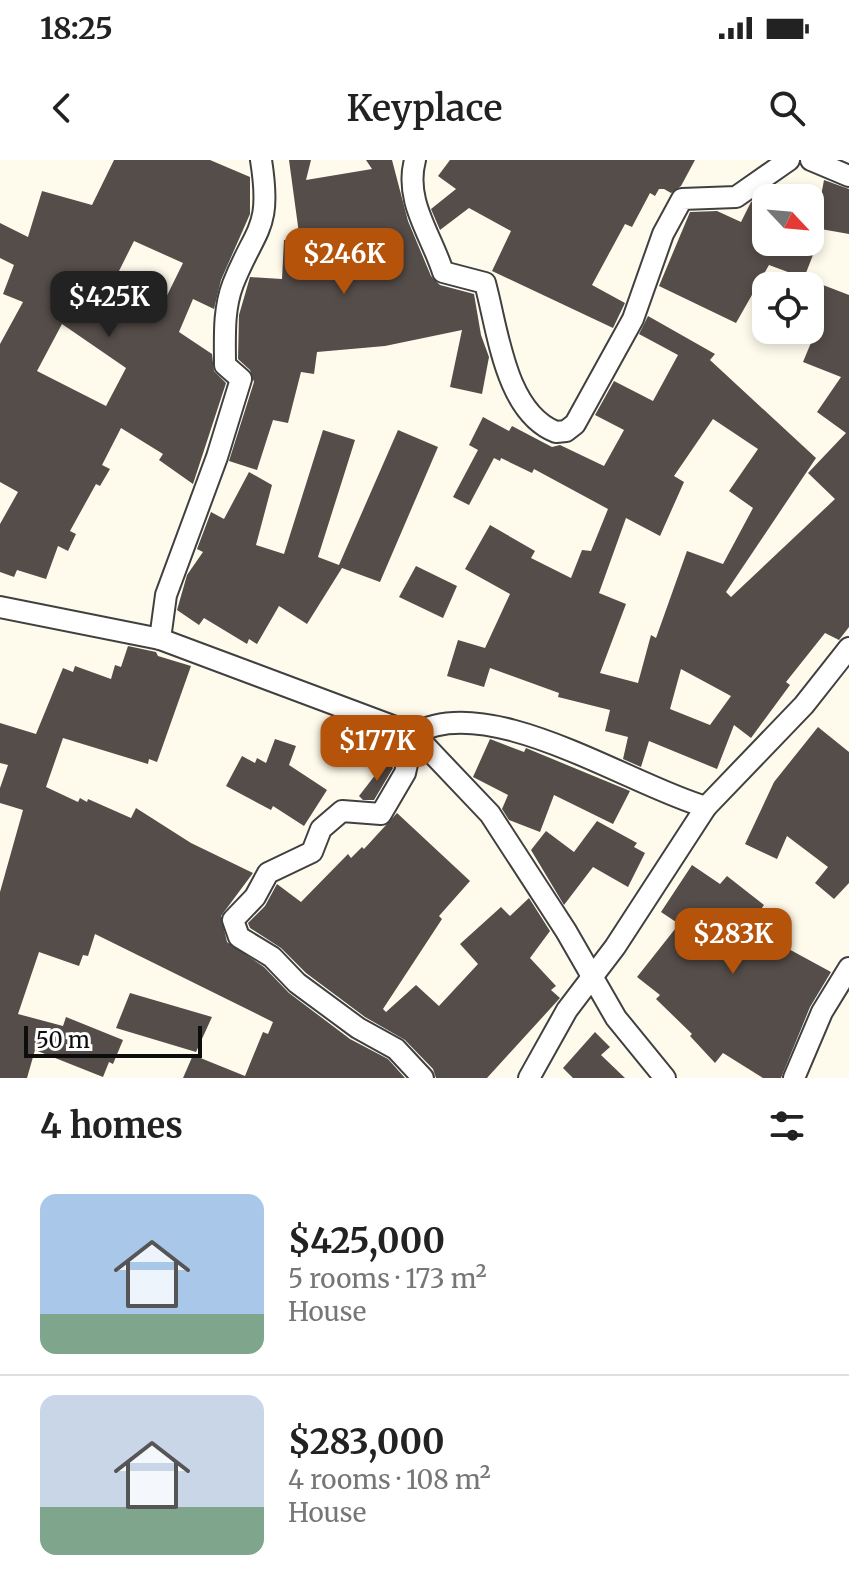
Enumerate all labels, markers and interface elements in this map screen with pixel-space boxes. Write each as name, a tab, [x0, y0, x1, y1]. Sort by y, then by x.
text: 18:25	[40, 9, 113, 47]
icon: back	[40, 86, 84, 130]
text: Keyplace	[346, 86, 503, 131]
icon: search	[765, 86, 809, 130]
north arrow	[752, 184, 824, 256]
map controls	[752, 184, 824, 344]
pin: $246K	[288, 228, 400, 296]
text: $246K	[303, 237, 385, 270]
pin: $425K	[53, 271, 165, 339]
button: locate	[752, 272, 824, 344]
text: $425K	[68, 280, 150, 313]
pin: $177K	[321, 715, 433, 783]
text: $177K	[339, 724, 415, 757]
pin: $283K	[677, 908, 789, 976]
text: $283K	[693, 917, 773, 950]
scale bar	[24, 1022, 202, 1058]
text: 50 m	[36, 1026, 90, 1054]
icon: filters	[765, 1104, 809, 1148]
text: 4 homes	[40, 1105, 183, 1147]
text: $425,000	[288, 1220, 445, 1262]
icon: home	[104, 1226, 200, 1322]
text: 5 rooms · 173 m²	[288, 1262, 487, 1295]
text: House	[288, 1295, 366, 1328]
text: $283,000	[288, 1421, 445, 1463]
icon: home	[104, 1427, 200, 1523]
text: 4 rooms · 108 m²	[288, 1463, 491, 1496]
text: House	[288, 1496, 366, 1529]

